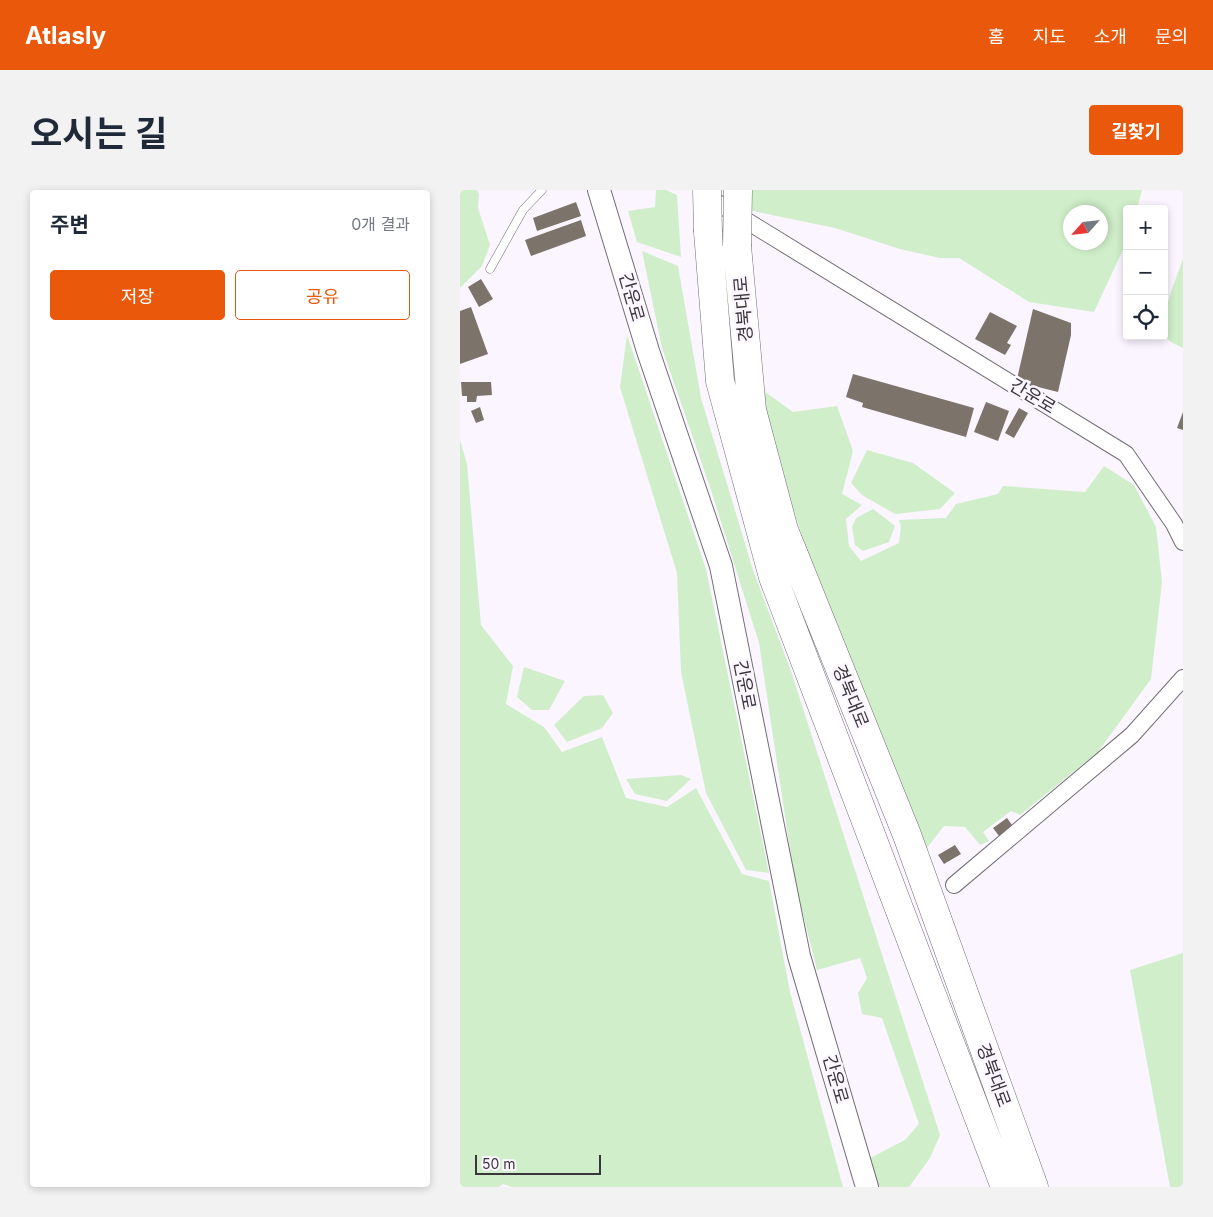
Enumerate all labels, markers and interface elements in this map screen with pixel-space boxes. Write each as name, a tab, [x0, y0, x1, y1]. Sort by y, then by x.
text: Atlasly	[25, 21, 106, 50]
text: 홈	[988, 26, 1005, 47]
text: 지도	[1033, 26, 1066, 47]
text: 소개	[1094, 26, 1127, 47]
text: 문의	[1155, 26, 1188, 47]
button: 길찾기	[1089, 105, 1183, 155]
text: 오시는 길	[30, 112, 167, 154]
north arrow	[1063, 205, 1108, 250]
map controls	[1123, 205, 1168, 340]
button: +	[1123, 205, 1168, 250]
text: 주변	[50, 212, 89, 237]
text: 0개 결과	[351, 214, 410, 234]
button: −	[1123, 250, 1168, 295]
button: 저장	[50, 270, 225, 320]
button: 공유	[235, 270, 410, 320]
street label: 간운로	[615, 270, 649, 324]
street label: 경북대로	[730, 275, 756, 343]
button: locate	[1123, 295, 1168, 340]
street label: 간운로	[1006, 374, 1060, 418]
street label: 간운로	[730, 659, 760, 711]
street label: 경북대로	[829, 661, 873, 731]
street label: 경북대로	[973, 1040, 1015, 1110]
street label: 간운로	[819, 1052, 853, 1106]
scale bar	[475, 1152, 601, 1175]
text: 50 m	[482, 1155, 516, 1172]

